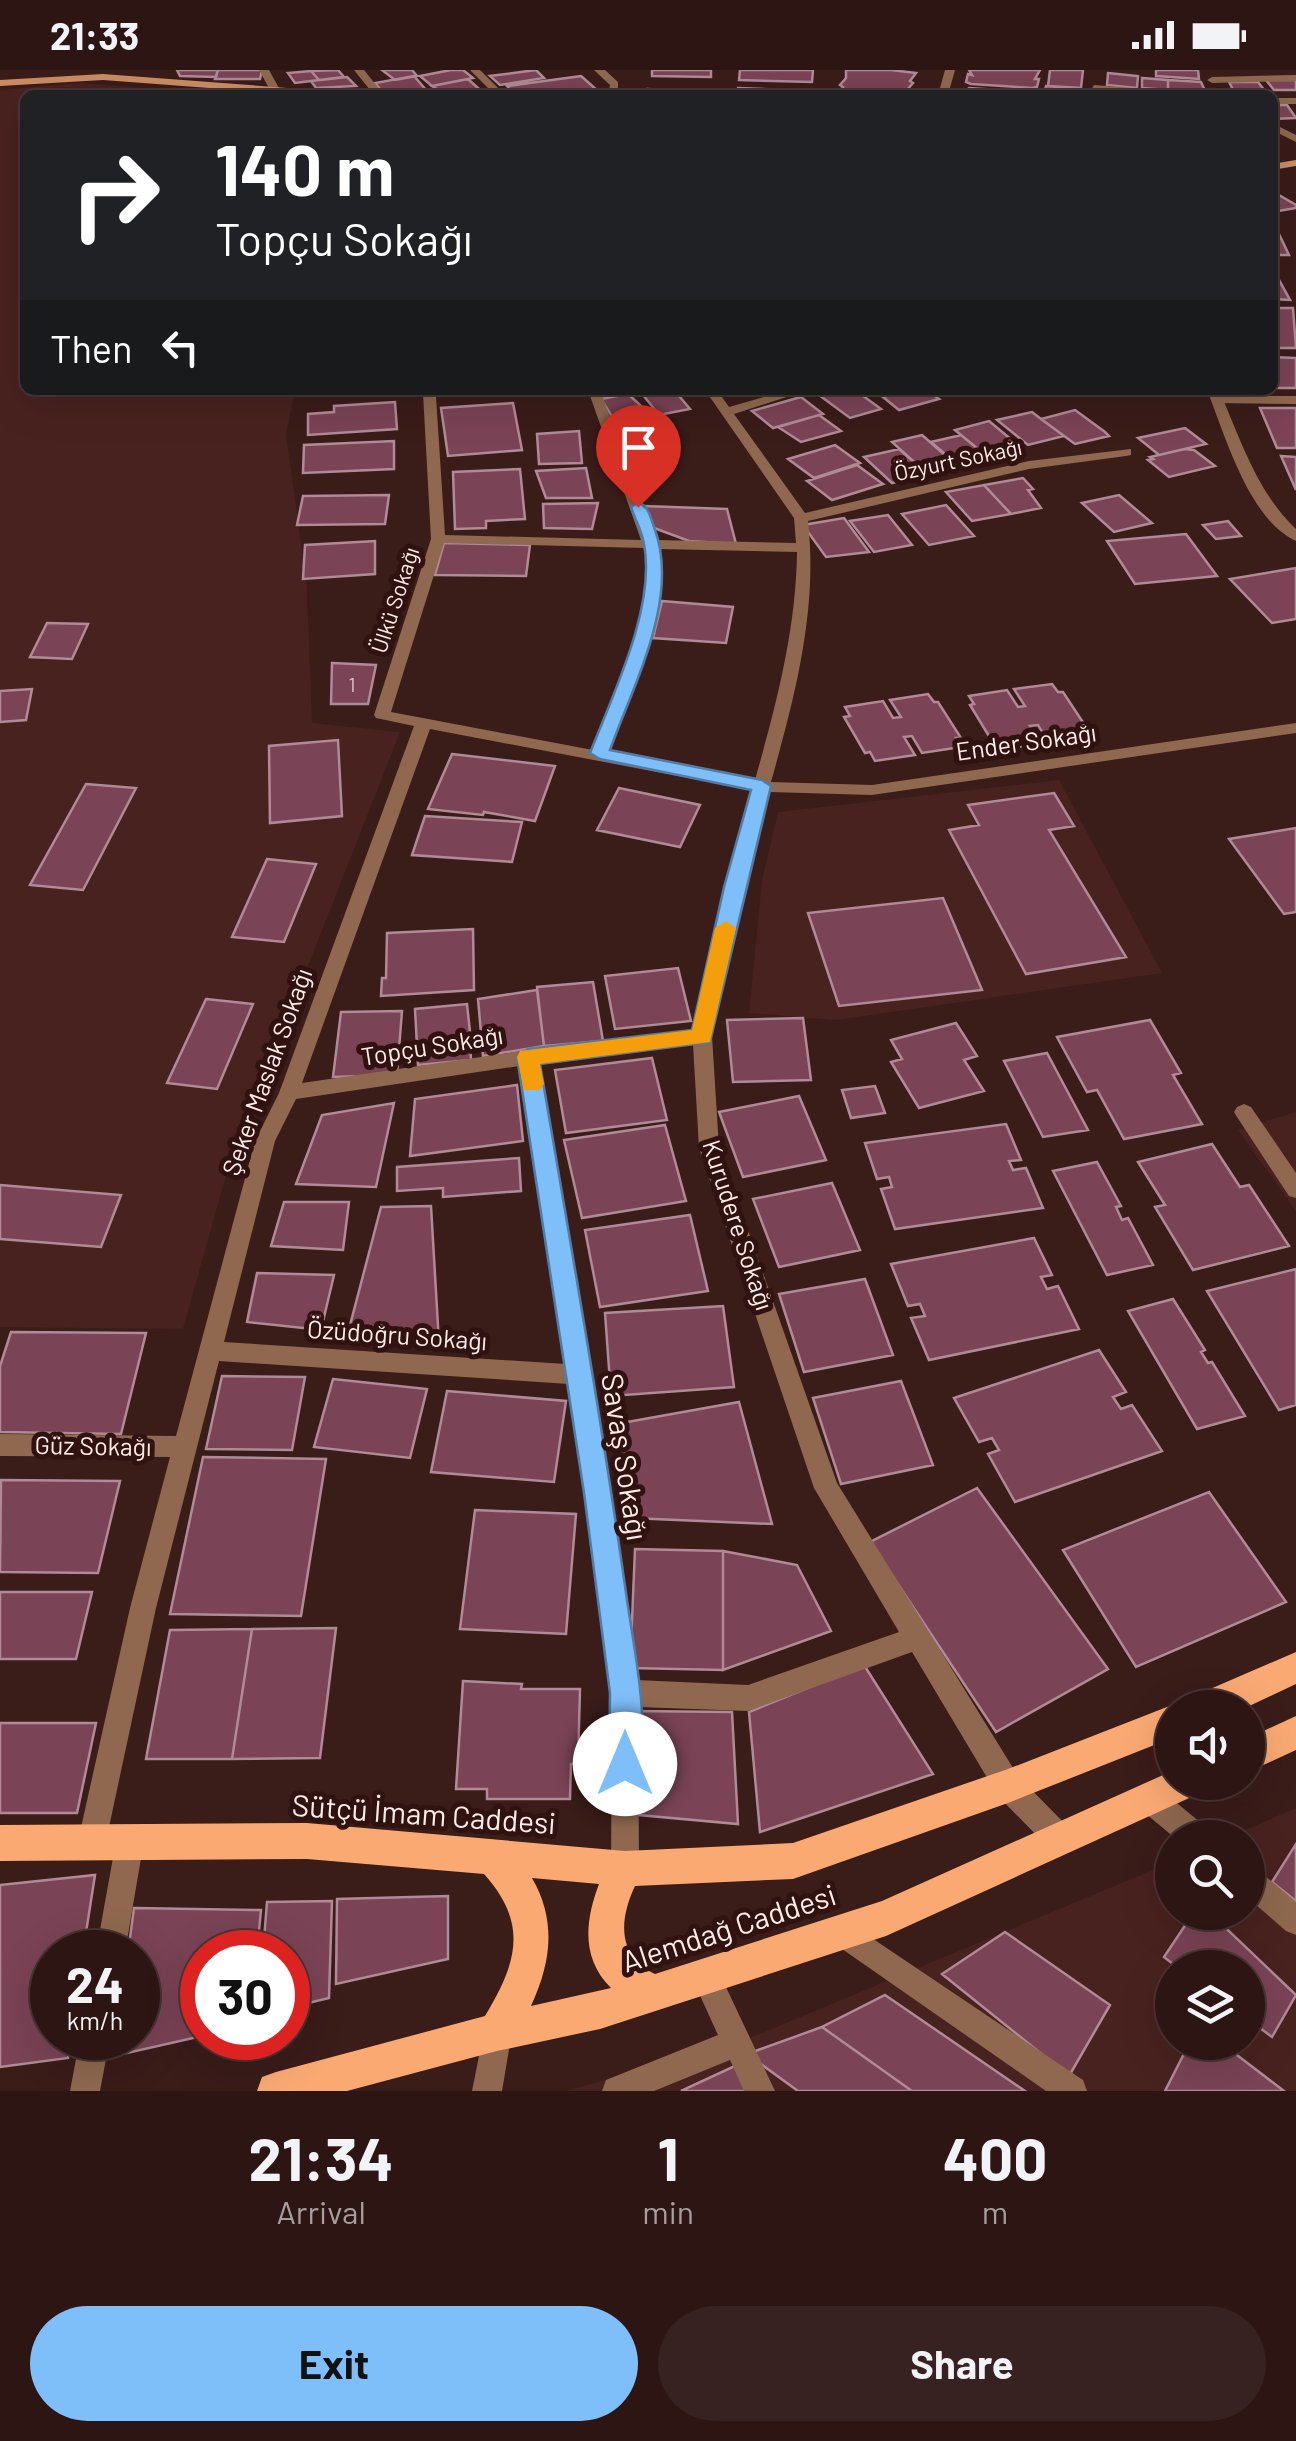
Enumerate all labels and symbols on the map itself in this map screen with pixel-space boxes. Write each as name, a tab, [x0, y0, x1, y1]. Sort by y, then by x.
pin	[596, 405, 681, 508]
street label: Özyurt Sokağı	[892, 433, 1024, 485]
street label: Ülkü Sokağı	[365, 543, 423, 656]
house number: 1	[349, 672, 356, 696]
street label: Ender Sokağı	[954, 716, 1098, 766]
street label: Şeker Maslak Sokağı	[215, 964, 317, 1179]
street label: Topçu Sokağı	[359, 1019, 505, 1071]
street label: Kurudere Sokağı	[697, 1136, 781, 1314]
street label: Özüdoğru Sokağı	[306, 1313, 488, 1355]
street label: Savaş Sokağı	[595, 1371, 657, 1543]
street label: Güz Sokağı	[34, 1429, 152, 1461]
position arrow	[573, 1712, 677, 1816]
street label: Sütçü İmam Caddesi	[291, 1786, 557, 1840]
street label: Alemdağ Caddesi	[617, 1875, 840, 1979]
speed limit sign: 30	[180, 1930, 310, 2060]

